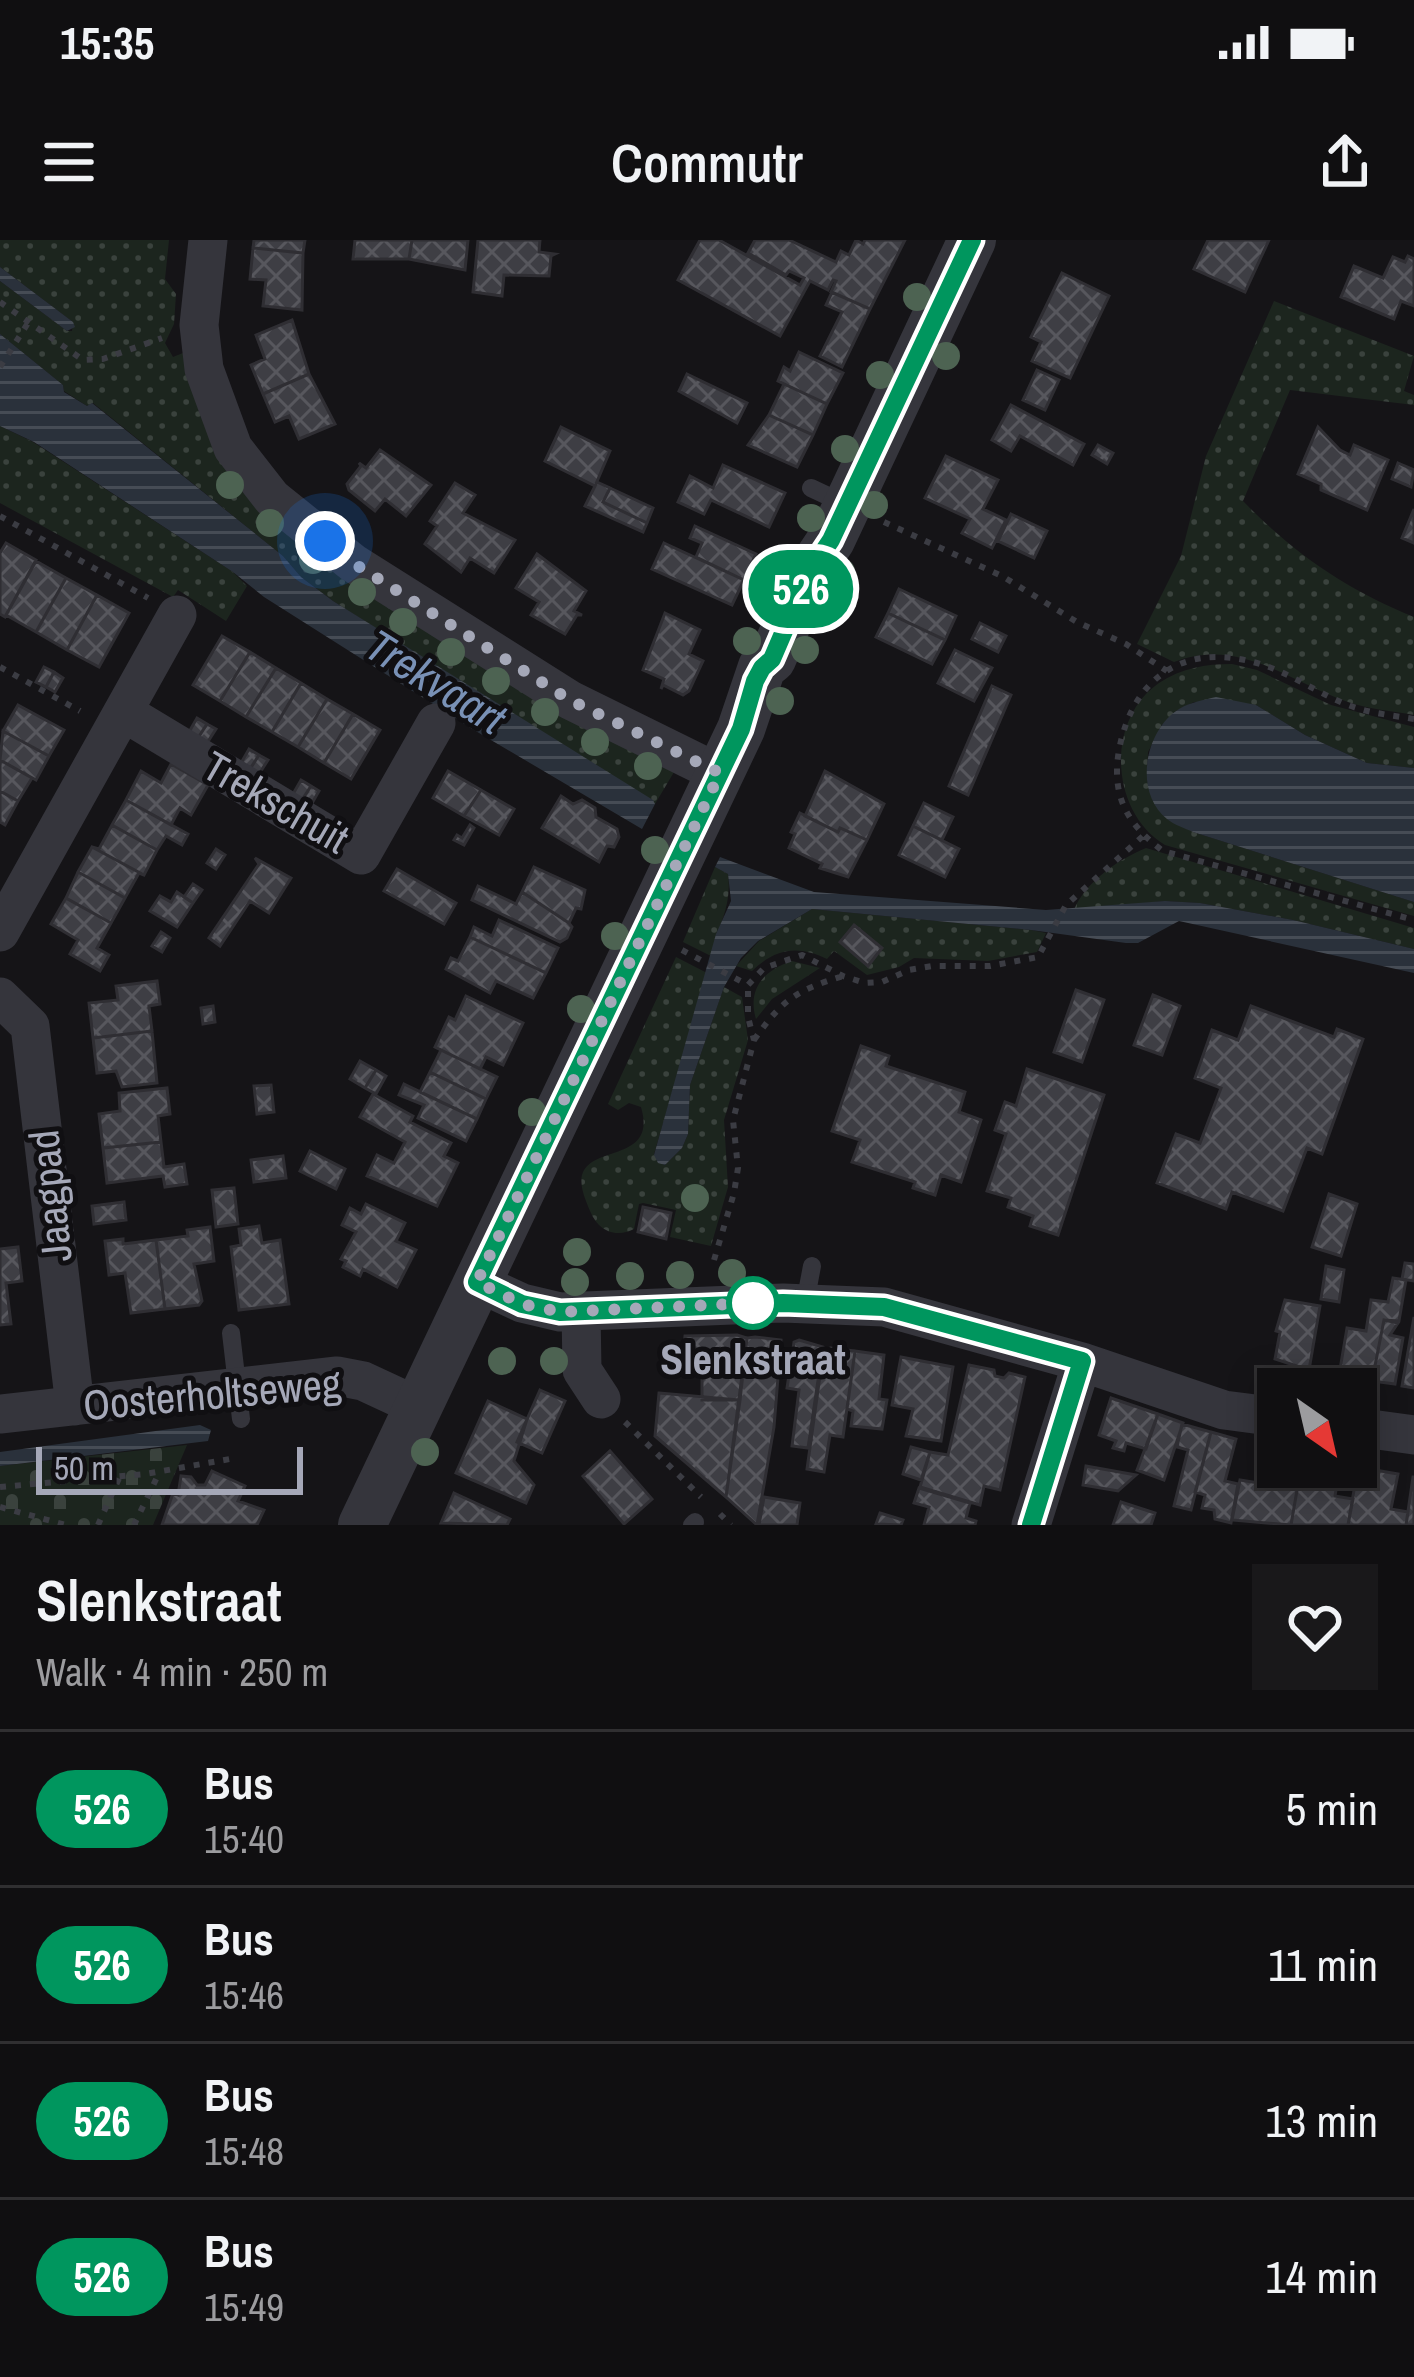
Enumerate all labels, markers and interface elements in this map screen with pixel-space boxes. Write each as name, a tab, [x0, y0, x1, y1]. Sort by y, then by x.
text: 15:35	[60, 12, 154, 73]
text: Commutr	[611, 126, 803, 199]
icon: menu	[36, 129, 102, 195]
icon: share	[1312, 129, 1378, 195]
your location	[295, 511, 355, 571]
line badge: 526	[732, 550, 870, 628]
text: 526	[772, 561, 830, 617]
water label: Trekvaart	[354, 614, 519, 749]
street label: Trekschuit	[193, 738, 359, 866]
street label: Jaagpad	[15, 1127, 85, 1265]
marker: Slenkstraat	[728, 1278, 778, 1328]
place label: Slenkstraat	[660, 1331, 846, 1387]
street label: Oosterholtseweg	[81, 1355, 343, 1433]
north arrow	[1257, 1368, 1377, 1488]
map controls	[1257, 1368, 1377, 1488]
scale bar	[36, 1441, 303, 1494]
text: 50 m	[54, 1446, 114, 1490]
text: Slenkstraat	[36, 1562, 282, 1639]
button: heart	[1252, 1564, 1378, 1690]
text: Walk · 4 min · 250 m	[36, 1646, 328, 1698]
text: Bus	[204, 1752, 274, 1813]
text: 5 min	[1286, 1778, 1378, 1839]
text: 526	[73, 1781, 131, 1837]
text: 15:40	[204, 1813, 284, 1865]
text: Bus	[204, 1908, 274, 1969]
text: 11 min	[1268, 1934, 1378, 1995]
text: 526	[73, 1937, 131, 1993]
text: 15:46	[204, 1969, 284, 2021]
text: Bus	[204, 2064, 274, 2125]
text: 13 min	[1265, 2090, 1378, 2151]
text: 526	[73, 2093, 131, 2149]
text: 15:48	[204, 2125, 284, 2177]
text: Bus	[204, 2220, 274, 2281]
text: 14 min	[1265, 2246, 1378, 2307]
text: 526	[73, 2249, 131, 2305]
text: 15:49	[204, 2281, 284, 2333]

